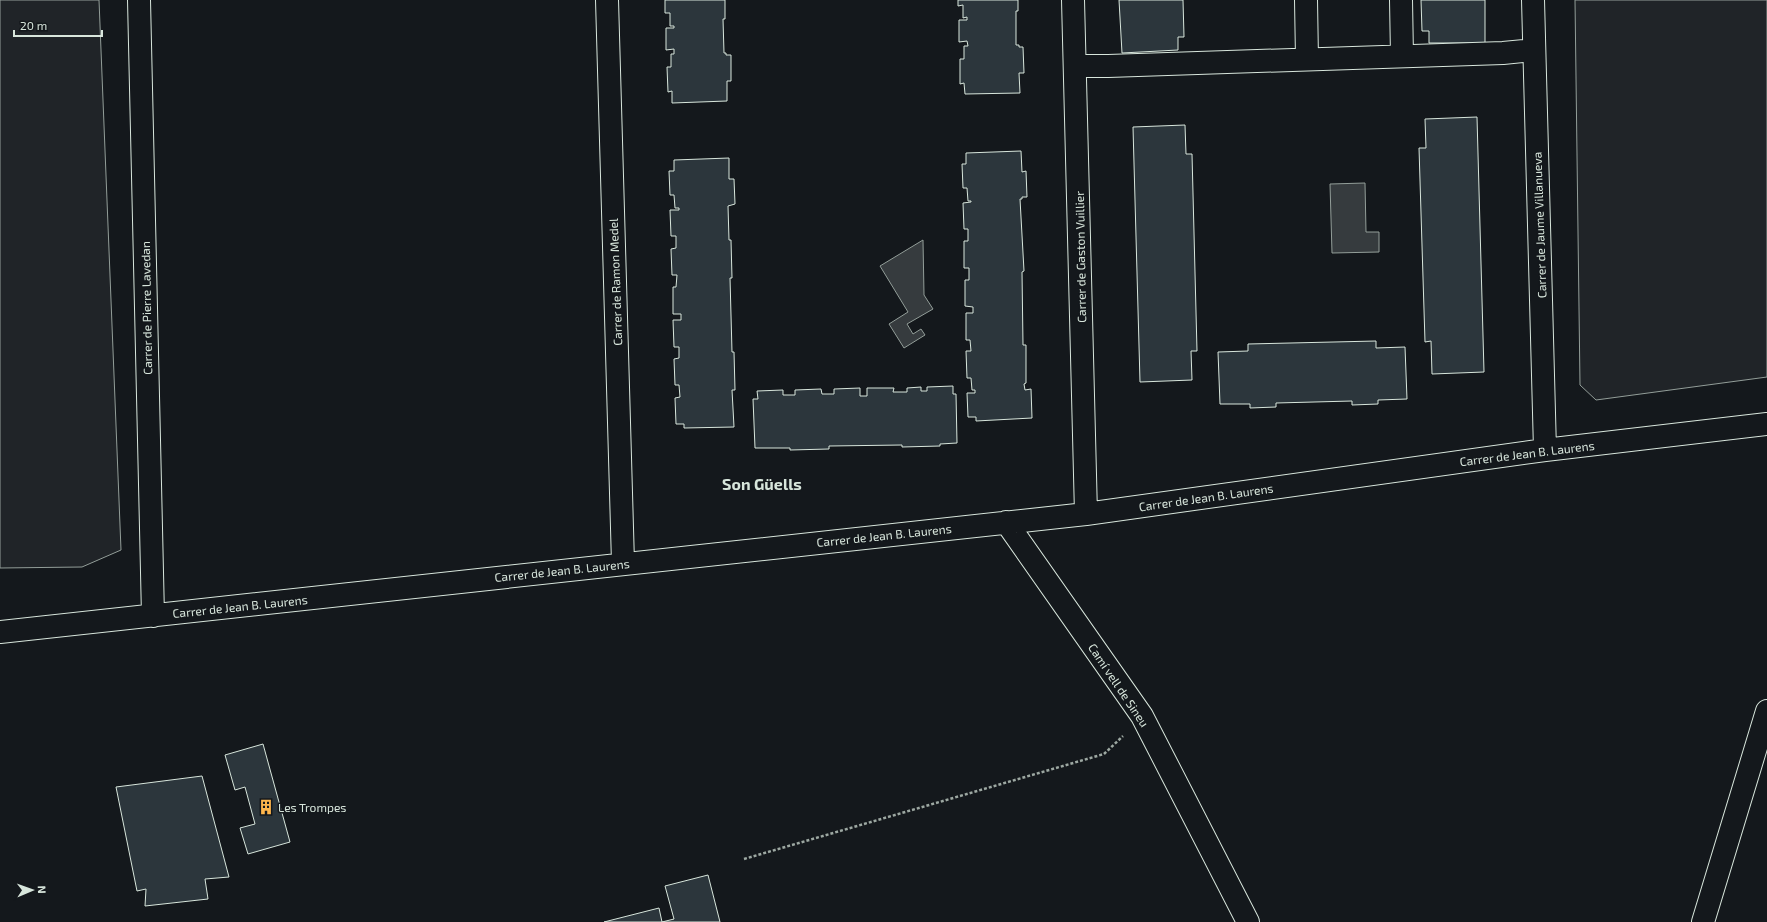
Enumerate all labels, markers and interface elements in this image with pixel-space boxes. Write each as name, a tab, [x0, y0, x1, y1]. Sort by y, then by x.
scale bar	[14, 12, 102, 38]
text: 20 m	[20, 18, 47, 32]
street label: Carrer de Jaume Villanueva	[1529, 152, 1549, 298]
street label: Carrer de Gaston Vuillier	[1072, 191, 1088, 323]
street label: Carrer de Ramon Medel	[606, 218, 624, 346]
street label: Carrer de Pierre Lavedan	[138, 241, 154, 375]
street label: Carrer de Jean B. Laurens	[1459, 438, 1595, 468]
district label: Son Güells	[722, 474, 802, 493]
street label: Carrer de Jean B. Laurens	[1138, 481, 1274, 513]
street label: Carrer de Jean B. Laurens	[816, 521, 952, 549]
street label: Carrer de Jean B. Laurens	[494, 556, 630, 584]
street label: Carrer de Jean B. Laurens	[172, 592, 308, 620]
street label: Camí vell de Sineu	[1086, 641, 1152, 729]
building icon: Les Trompes	[257, 798, 275, 816]
place label: Les Trompes	[278, 800, 346, 814]
north arrow	[12, 870, 52, 910]
text: N	[36, 885, 49, 894]

